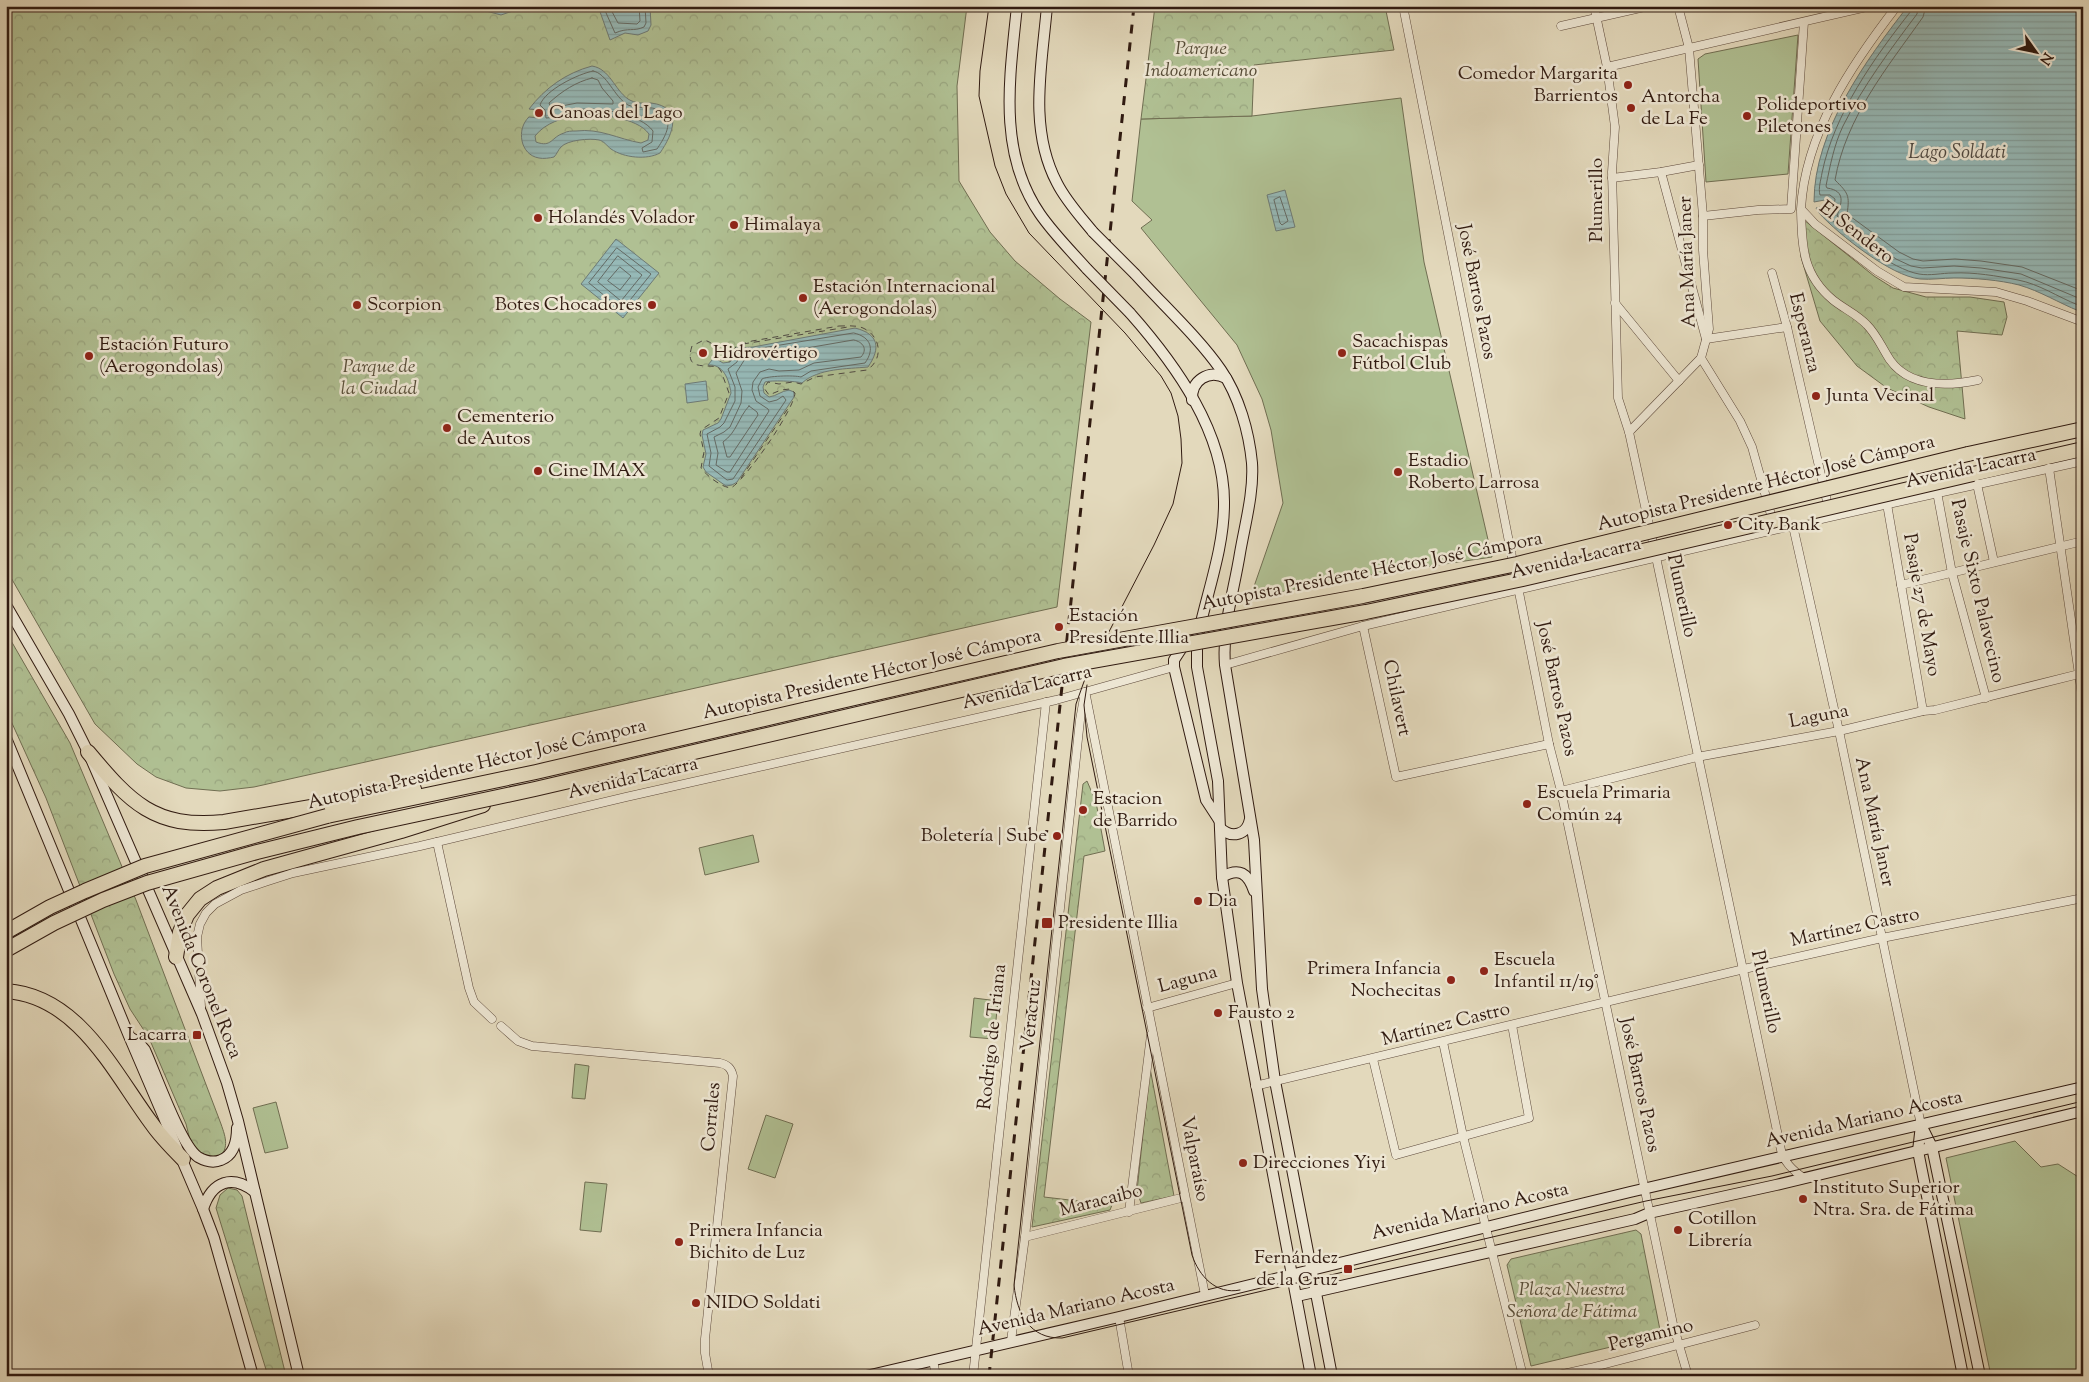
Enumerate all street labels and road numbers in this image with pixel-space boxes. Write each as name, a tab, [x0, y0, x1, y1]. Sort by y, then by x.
street label: Plumerillo	[1584, 158, 1611, 242]
street label: El Sendero	[1813, 195, 1899, 271]
street label: Ana María Janer	[1672, 196, 1704, 328]
street label: José Barros Pazos	[1449, 221, 1502, 362]
street label: Esperanza	[1781, 290, 1827, 376]
street label: Autopista Presidente Héctor José Cámpora	[1594, 429, 1938, 539]
street label: Avenida Lacarra	[1903, 442, 2039, 496]
street label: Pasaje Sixto Palavecino	[1943, 496, 2011, 686]
street label: Autopista Presidente Héctor José Cámpora	[1199, 526, 1545, 618]
street label: Avenida Lacarra	[1508, 531, 1644, 587]
street label: Pasaje 27 de Mayo	[1895, 531, 1947, 679]
street label: Plumerillo	[1659, 552, 1703, 640]
street label: José Barros Pazos	[1528, 618, 1583, 759]
street label: Autopista Presidente Héctor José Cámpora	[700, 623, 1044, 727]
street label: Chilavert	[1375, 657, 1417, 739]
street label: Avenida Lacarra	[959, 659, 1095, 717]
street label: Laguna	[1787, 698, 1851, 736]
street label: Autopista Presidente Héctor José Cámpora	[305, 713, 649, 817]
street label: Avenida Lacarra	[565, 751, 701, 807]
street label: Ana María Janer	[1847, 755, 1901, 889]
street label: Avenida Coronel Roca	[154, 881, 248, 1063]
street label: Martínez Castro	[1788, 901, 1922, 955]
street label: Plumerillo	[1743, 948, 1787, 1036]
street label: Laguna	[1155, 959, 1221, 1001]
street label: Rodrigo de Triana	[972, 963, 1014, 1111]
street label: Veracruz	[1015, 978, 1049, 1052]
street label: Martínez Castro	[1379, 996, 1513, 1054]
street label: José Barros Pazos	[1611, 1014, 1666, 1155]
street label: Corrales	[696, 1081, 728, 1153]
street label: Avenida Mariano Acosta	[1763, 1084, 1965, 1156]
street label: Valparaíso	[1173, 1114, 1215, 1204]
street label: Avenida Mariano Acosta	[1369, 1176, 1571, 1248]
street label: Maracaibo	[1057, 1178, 1145, 1224]
street label: Avenida Mariano Acosta	[975, 1272, 1177, 1344]
street label: Pergamino	[1606, 1312, 1696, 1360]

